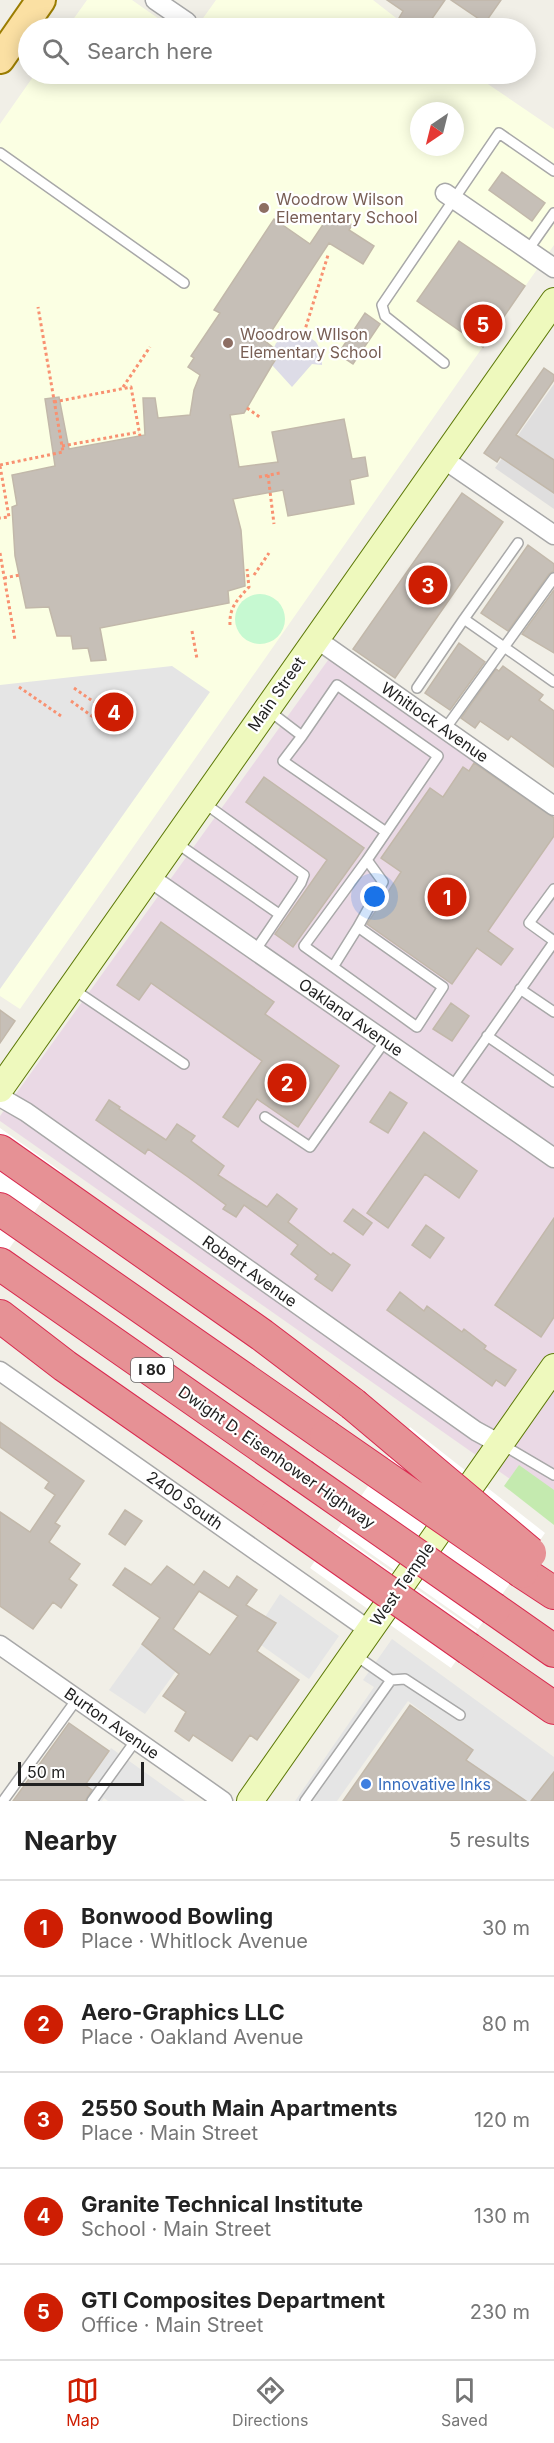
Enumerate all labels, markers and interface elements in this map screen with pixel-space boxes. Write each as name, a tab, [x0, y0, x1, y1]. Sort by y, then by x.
search box	[18, 18, 536, 84]
icon: search	[39, 35, 72, 68]
text: Search here	[87, 38, 213, 64]
north arrow	[410, 102, 464, 156]
place label: Woodrow Wilson Elementary School	[276, 189, 418, 227]
marker: Woodrow Wilson Elementary School	[257, 201, 271, 215]
pin: 5	[464, 302, 502, 346]
place label: Woodrow WIlson Elementary School	[240, 324, 382, 362]
marker: Woodrow WIlson Elementary School	[221, 336, 235, 350]
pin: 3	[408, 562, 448, 608]
street label: Main Street	[243, 653, 309, 735]
street label: Whitlock Avenue	[377, 678, 493, 766]
pin: 4	[94, 690, 134, 734]
pin: 1	[428, 874, 466, 920]
your location	[360, 882, 389, 911]
street label: Oakland Avenue	[295, 974, 407, 1060]
pin: 2	[268, 1060, 306, 1106]
street label: Robert Avenue	[199, 1231, 301, 1311]
road number: I 80	[131, 1358, 173, 1382]
street label: Dwight D. Eisenhower Highway	[175, 1381, 379, 1533]
street label: 2400 South	[143, 1466, 227, 1534]
street label: West Temple	[366, 1538, 438, 1630]
street label: Burton Avenue	[61, 1683, 163, 1763]
scale bar	[18, 1759, 144, 1786]
text: 50 m	[27, 1762, 65, 1782]
place label: Innovative Inks	[378, 1774, 491, 1794]
marker: Innovative Inks	[359, 1777, 373, 1791]
text: Nearby	[24, 1825, 117, 1856]
text: 5 results	[449, 1828, 530, 1852]
text: Bonwood Bowling	[81, 1903, 273, 1929]
text: 1	[39, 1916, 48, 1940]
text: 30 m	[482, 1916, 530, 1940]
text: Place · Whitlock Avenue	[81, 1929, 308, 1953]
text: Aero-Graphics LLC	[81, 1999, 285, 2025]
text: 2	[37, 2012, 50, 2036]
text: 80 m	[482, 2012, 530, 2036]
text: Place · Oakland Avenue	[81, 2025, 303, 2049]
text: 2550 South Main Apartments	[81, 2095, 398, 2121]
text: 3	[37, 2108, 50, 2132]
text: 120 m	[474, 2108, 530, 2132]
text: Place · Main Street	[81, 2121, 258, 2145]
text: Granite Technical Institute	[81, 2191, 363, 2217]
text: 4	[37, 2204, 50, 2228]
text: 130 m	[474, 2204, 530, 2228]
text: School · Main Street	[81, 2217, 271, 2241]
text: GTI Composites Department	[81, 2287, 385, 2313]
text: 5	[37, 2300, 50, 2324]
text: 230 m	[470, 2300, 530, 2324]
text: Office · Main Street	[81, 2313, 263, 2337]
tab: Map	[66, 2374, 100, 2430]
tab: Directions	[232, 2374, 308, 2430]
tab: Saved	[441, 2374, 488, 2430]

